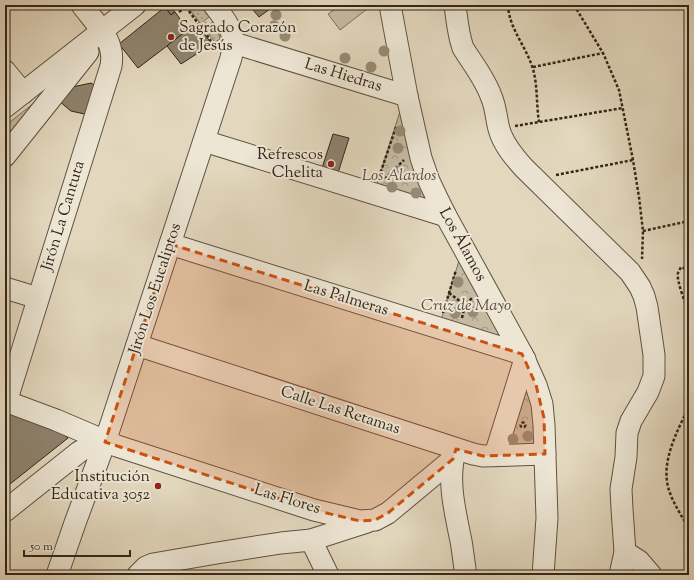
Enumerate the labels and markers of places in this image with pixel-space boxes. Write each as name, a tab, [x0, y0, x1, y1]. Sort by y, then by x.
place label: Sagrado Corazón de Jesús	[179, 17, 297, 58]
marker: Sagrado Corazón de Jesús	[166, 32, 176, 42]
place label: Refrescos Chelita	[257, 144, 324, 185]
marker: Refrescos Chelita	[326, 159, 336, 169]
place label: Institución Educativa 3052	[51, 466, 151, 507]
marker: Institución Educativa 3052	[153, 481, 163, 491]

